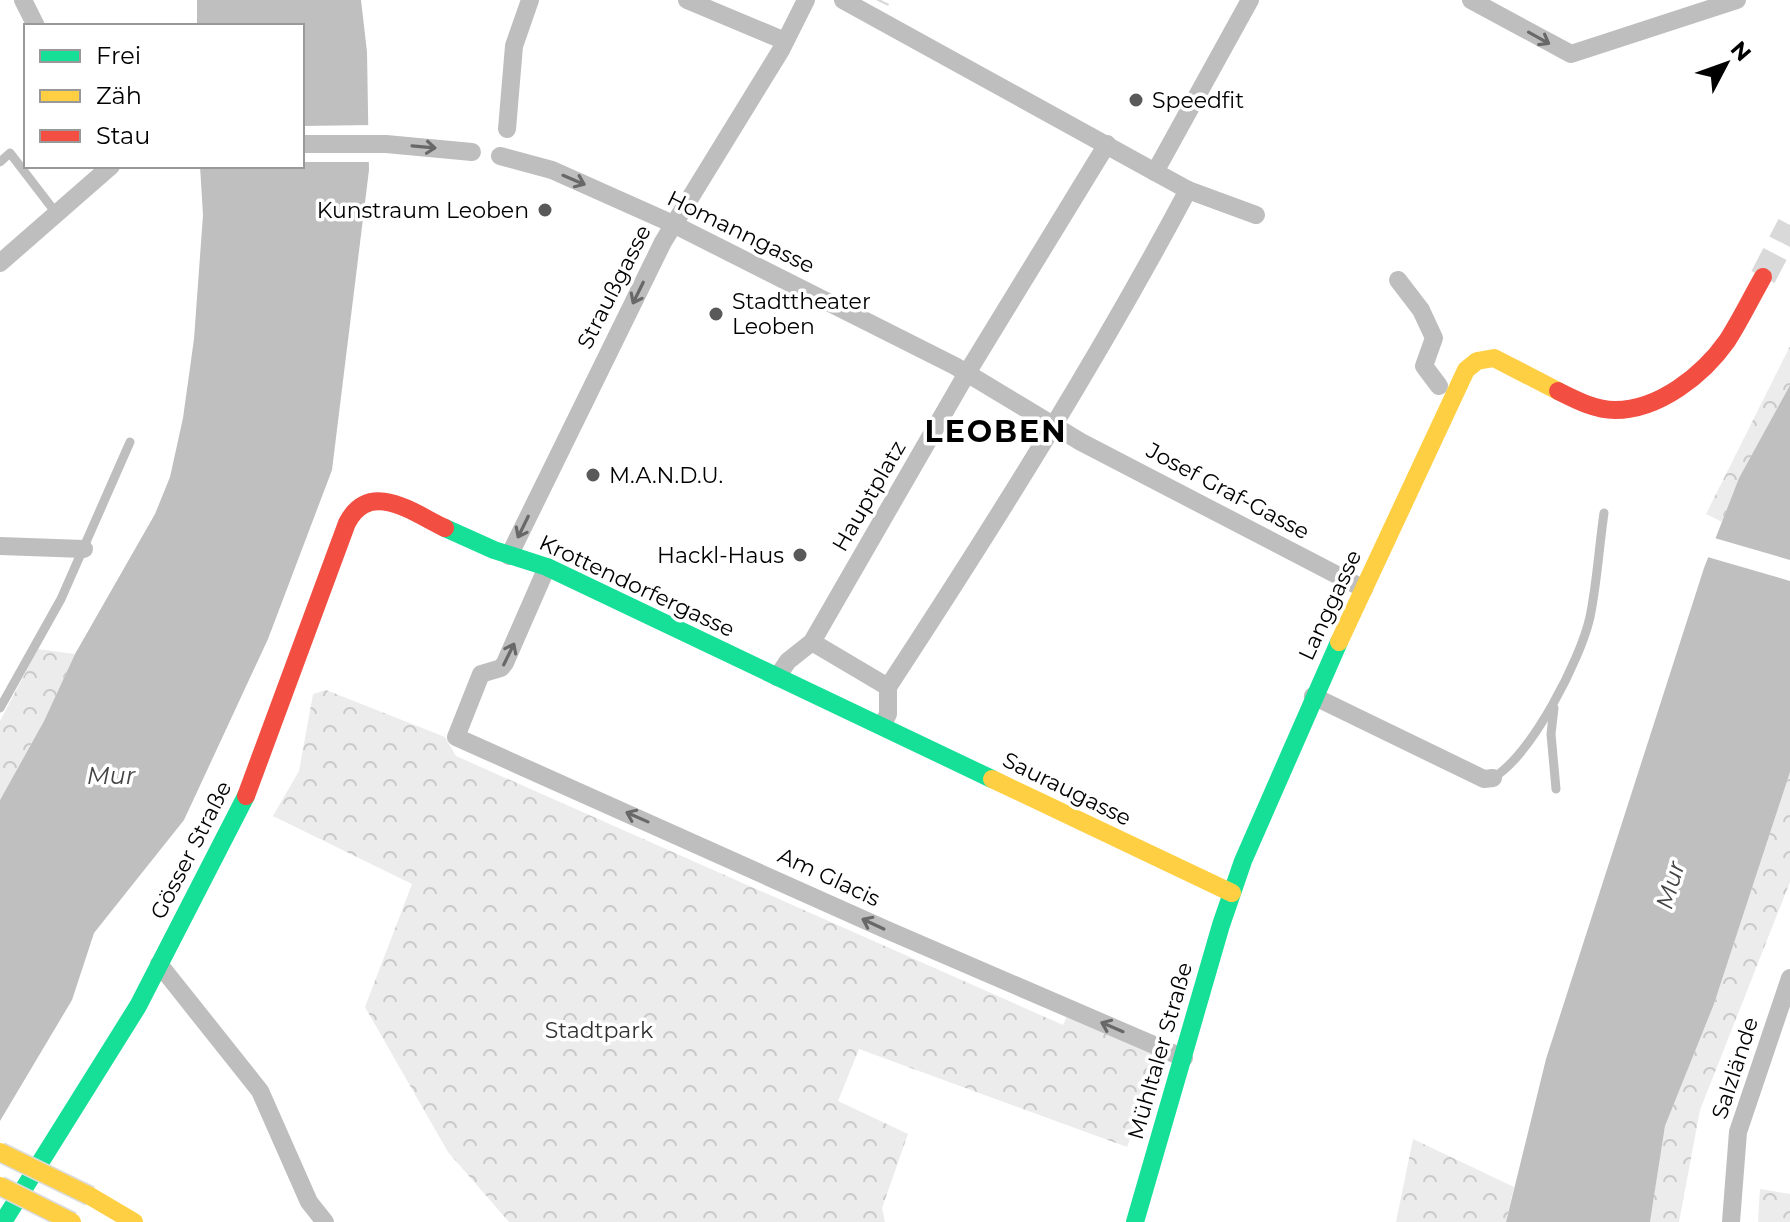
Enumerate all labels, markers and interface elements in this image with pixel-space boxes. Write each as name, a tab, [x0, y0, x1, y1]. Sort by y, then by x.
legend	[24, 24, 304, 168]
north arrow	[1686, 24, 1766, 104]
one-way arrow	[1527, 31, 1551, 47]
text: N	[1725, 36, 1757, 67]
text: Frei	[96, 41, 141, 70]
text: Zäh	[96, 81, 142, 110]
place label: Speedfit	[1152, 87, 1244, 114]
marker: Speedfit	[1127, 91, 1145, 109]
text: Stau	[96, 121, 150, 150]
one-way arrow	[410, 140, 437, 155]
one-way arrow	[561, 173, 586, 188]
street label: Homanngasse	[663, 185, 819, 279]
place label: Kunstraum Leoben	[317, 197, 529, 224]
marker: Kunstraum Leoben	[536, 201, 554, 219]
street label: Straußgasse	[571, 220, 657, 354]
one-way arrow	[629, 281, 645, 305]
place label: Stadttheater Leoben	[732, 288, 871, 340]
marker: Stadttheater Leoben	[707, 305, 725, 323]
district label: LEOBEN	[925, 413, 1067, 450]
street label: Hauptplatz	[826, 436, 912, 556]
street label: Josef Graf-Gasse	[1141, 436, 1314, 545]
place label: M.A.N.D.U.	[609, 462, 723, 489]
marker: M.A.N.D.U.	[584, 466, 602, 484]
one-way arrow	[515, 514, 530, 538]
street label: Krottendorfergasse	[535, 529, 739, 643]
place label: Hackl-Haus	[657, 542, 784, 569]
marker: Hackl-Haus	[791, 546, 809, 564]
street label: Langgasse	[1293, 546, 1367, 664]
one-way arrow	[502, 642, 517, 666]
street label: Sauraugasse	[998, 746, 1136, 832]
water label: Mur	[87, 761, 137, 790]
street label: Gösser Straße	[145, 776, 237, 924]
one-way arrow	[625, 808, 649, 823]
street label: Am Glacis	[774, 842, 885, 913]
water label: Mur	[1649, 856, 1691, 912]
one-way arrow	[862, 916, 886, 931]
street label: Mühltaler Straße	[1122, 959, 1198, 1143]
street label: Salzlände	[1706, 1014, 1764, 1122]
park label: Stadtpark	[545, 1017, 654, 1044]
one-way arrow	[1100, 1019, 1125, 1034]

